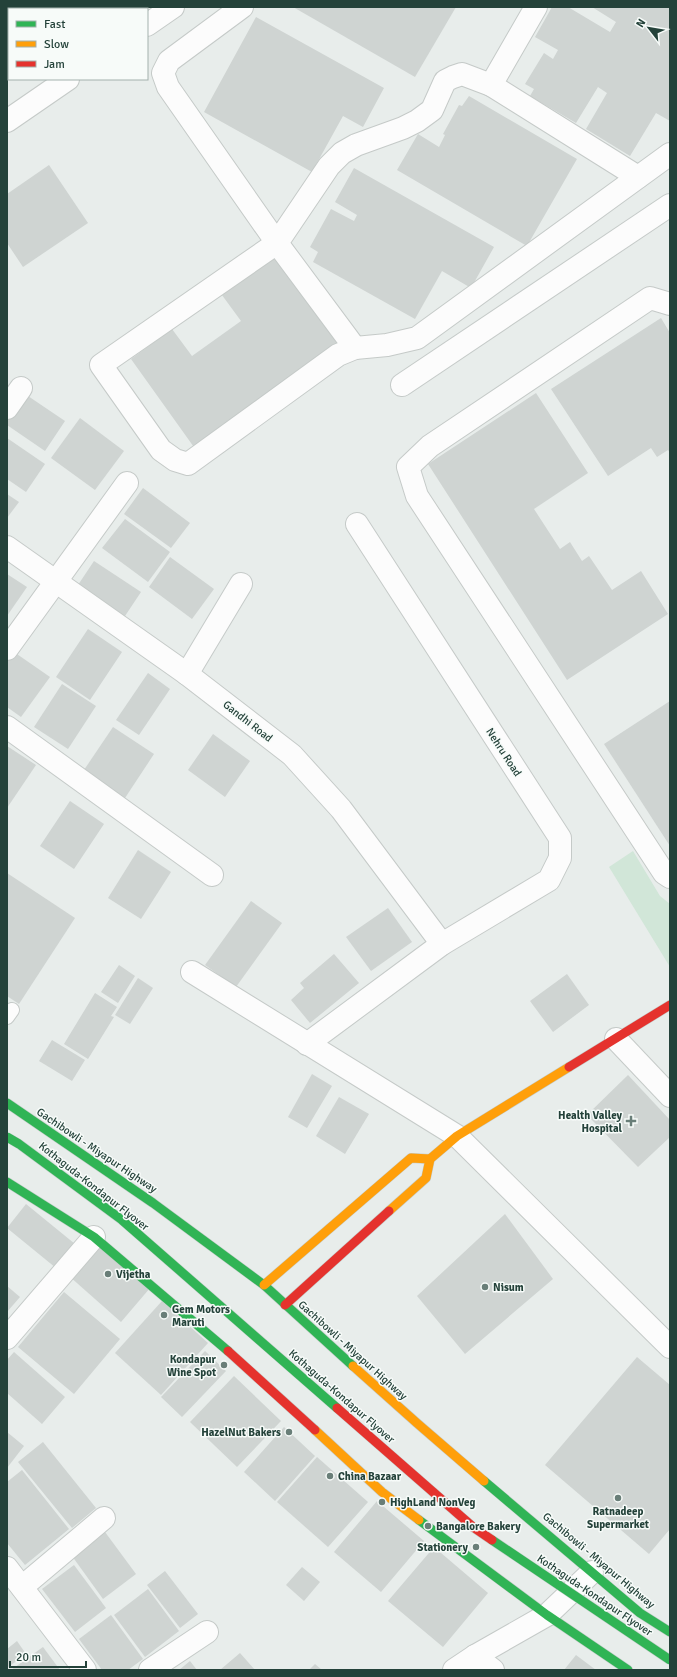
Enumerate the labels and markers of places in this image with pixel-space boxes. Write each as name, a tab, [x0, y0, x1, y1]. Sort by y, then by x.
place label: Health Valley Hospital	[558, 1109, 623, 1135]
marker: Health Valley Hospital	[625, 1115, 637, 1127]
place label: Vijetha	[116, 1268, 151, 1281]
marker: Vijetha	[103, 1269, 113, 1279]
place label: Nisum	[493, 1281, 524, 1294]
marker: Nisum	[480, 1282, 490, 1292]
place label: Gem Motors Maruti	[172, 1303, 230, 1329]
marker: Gem Motors Maruti	[159, 1310, 169, 1320]
place label: Kondapur Wine Spot	[167, 1353, 217, 1379]
marker: Kondapur Wine Spot	[219, 1360, 229, 1370]
place label: HazelNut Bakers	[201, 1426, 281, 1439]
marker: HazelNut Bakers	[284, 1427, 294, 1437]
place label: China Bazaar	[338, 1470, 402, 1483]
marker: China Bazaar	[325, 1471, 335, 1481]
marker: Ratnadeep Supermarket	[613, 1493, 623, 1503]
place label: HighLand NonVeg	[390, 1496, 475, 1509]
marker: HighLand NonVeg	[377, 1497, 387, 1507]
place label: Ratnadeep Supermarket	[587, 1505, 649, 1531]
place label: Bangalore Bakery	[436, 1520, 521, 1533]
marker: Bangalore Bakery	[423, 1521, 433, 1531]
place label: Stationery	[417, 1541, 469, 1554]
marker: Stationery	[471, 1542, 481, 1552]

